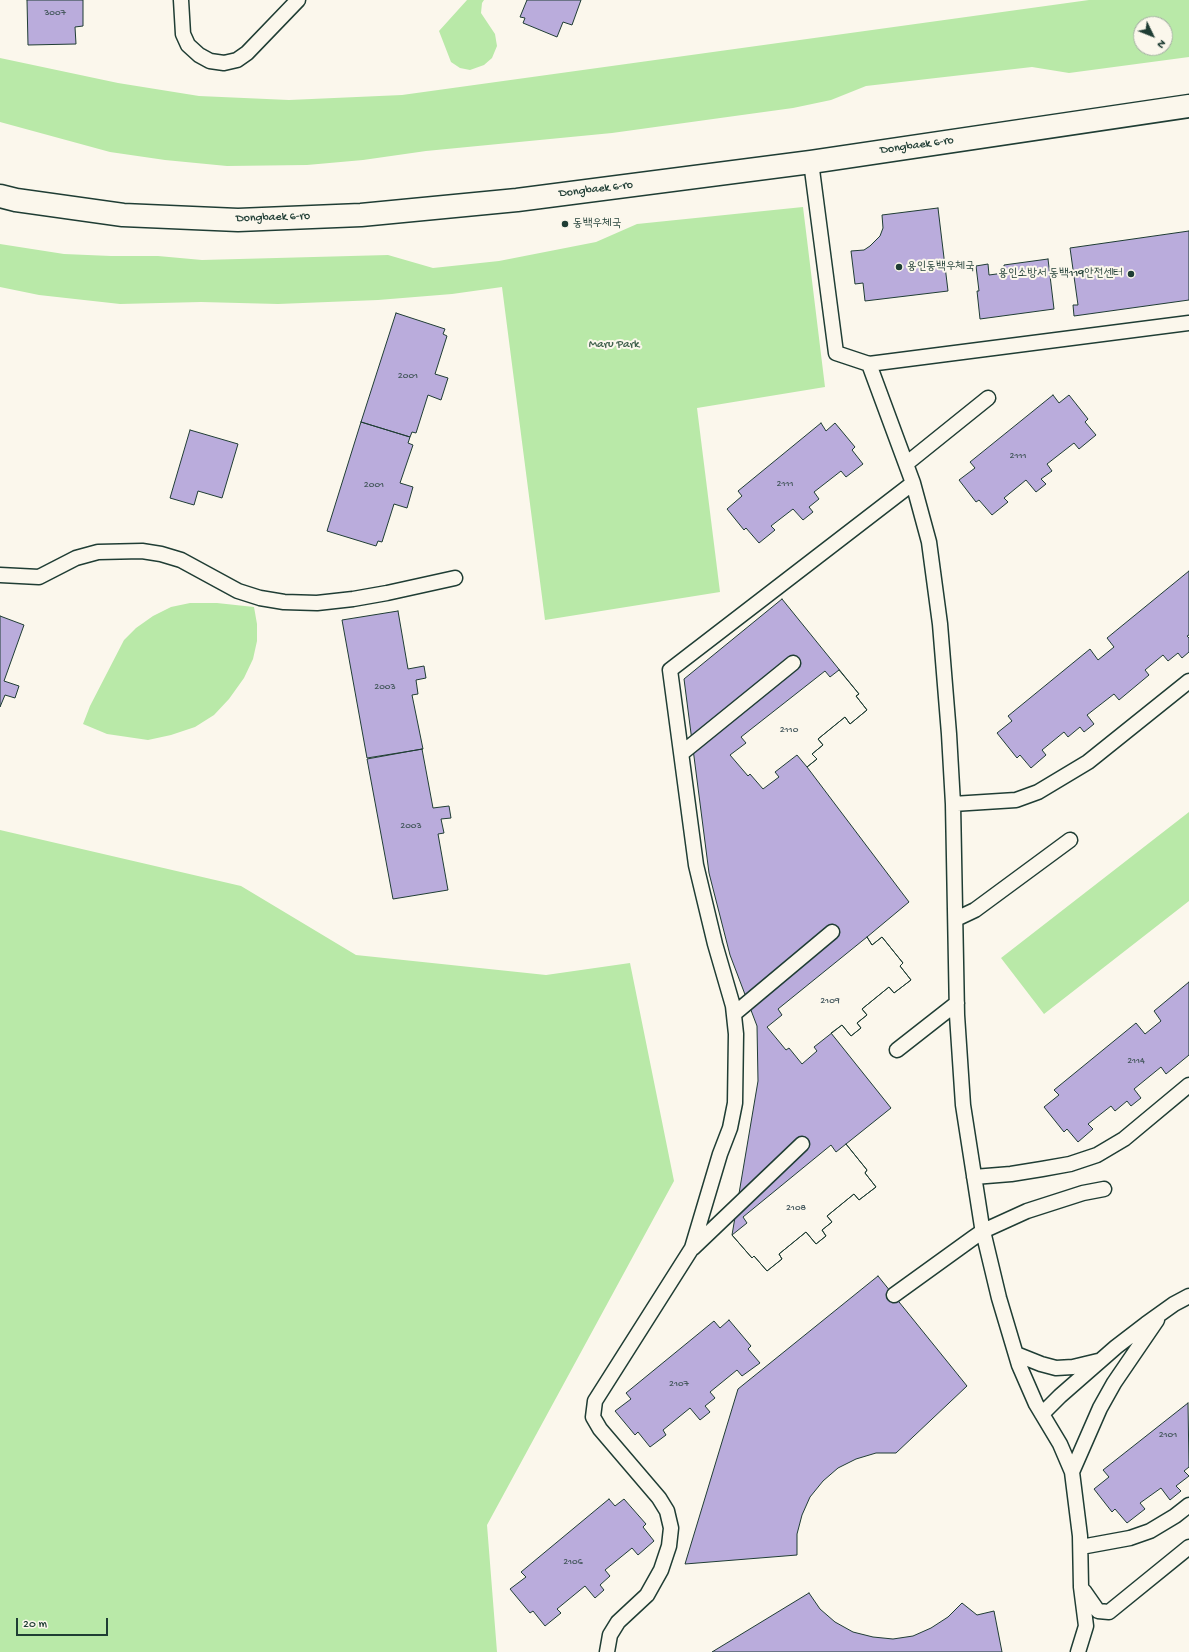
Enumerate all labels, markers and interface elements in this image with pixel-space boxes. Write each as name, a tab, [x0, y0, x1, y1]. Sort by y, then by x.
house number: 3007	[44, 7, 66, 19]
north arrow	[1133, 16, 1173, 56]
text: N	[1154, 37, 1168, 50]
street label: Dongbaek 6-ro	[879, 134, 955, 158]
street label: Dongbaek 6-ro	[558, 178, 634, 202]
street label: Dongbaek 6-ro	[236, 210, 310, 226]
place label: 동백우체국	[573, 217, 621, 231]
marker: 동백우체국	[560, 219, 570, 229]
place label: 용인동백우체국	[907, 260, 975, 274]
marker: 용인동백우체국	[894, 262, 904, 272]
place label: 용인소방서 동백119안전센터	[998, 267, 1123, 281]
marker: 용인소방서 동백119안전센터	[1126, 269, 1136, 279]
park label: Maru Park	[589, 338, 639, 352]
house number: 2001	[398, 370, 418, 382]
house number: 2111	[1009, 450, 1027, 462]
house number: 2111	[776, 478, 794, 490]
house number: 2001	[364, 479, 384, 491]
house number: 2003	[374, 681, 396, 693]
house number: 2110	[780, 724, 798, 736]
house number: 2003	[400, 820, 422, 832]
house number: 2109	[820, 995, 840, 1007]
house number: 2114	[1127, 1055, 1145, 1067]
house number: 2108	[786, 1202, 806, 1214]
house number: 2107	[669, 1378, 689, 1390]
house number: 2101	[1159, 1429, 1177, 1441]
house number: 2106	[563, 1556, 583, 1568]
scale bar	[18, 1610, 110, 1636]
text: 20 m	[23, 1618, 47, 1632]

